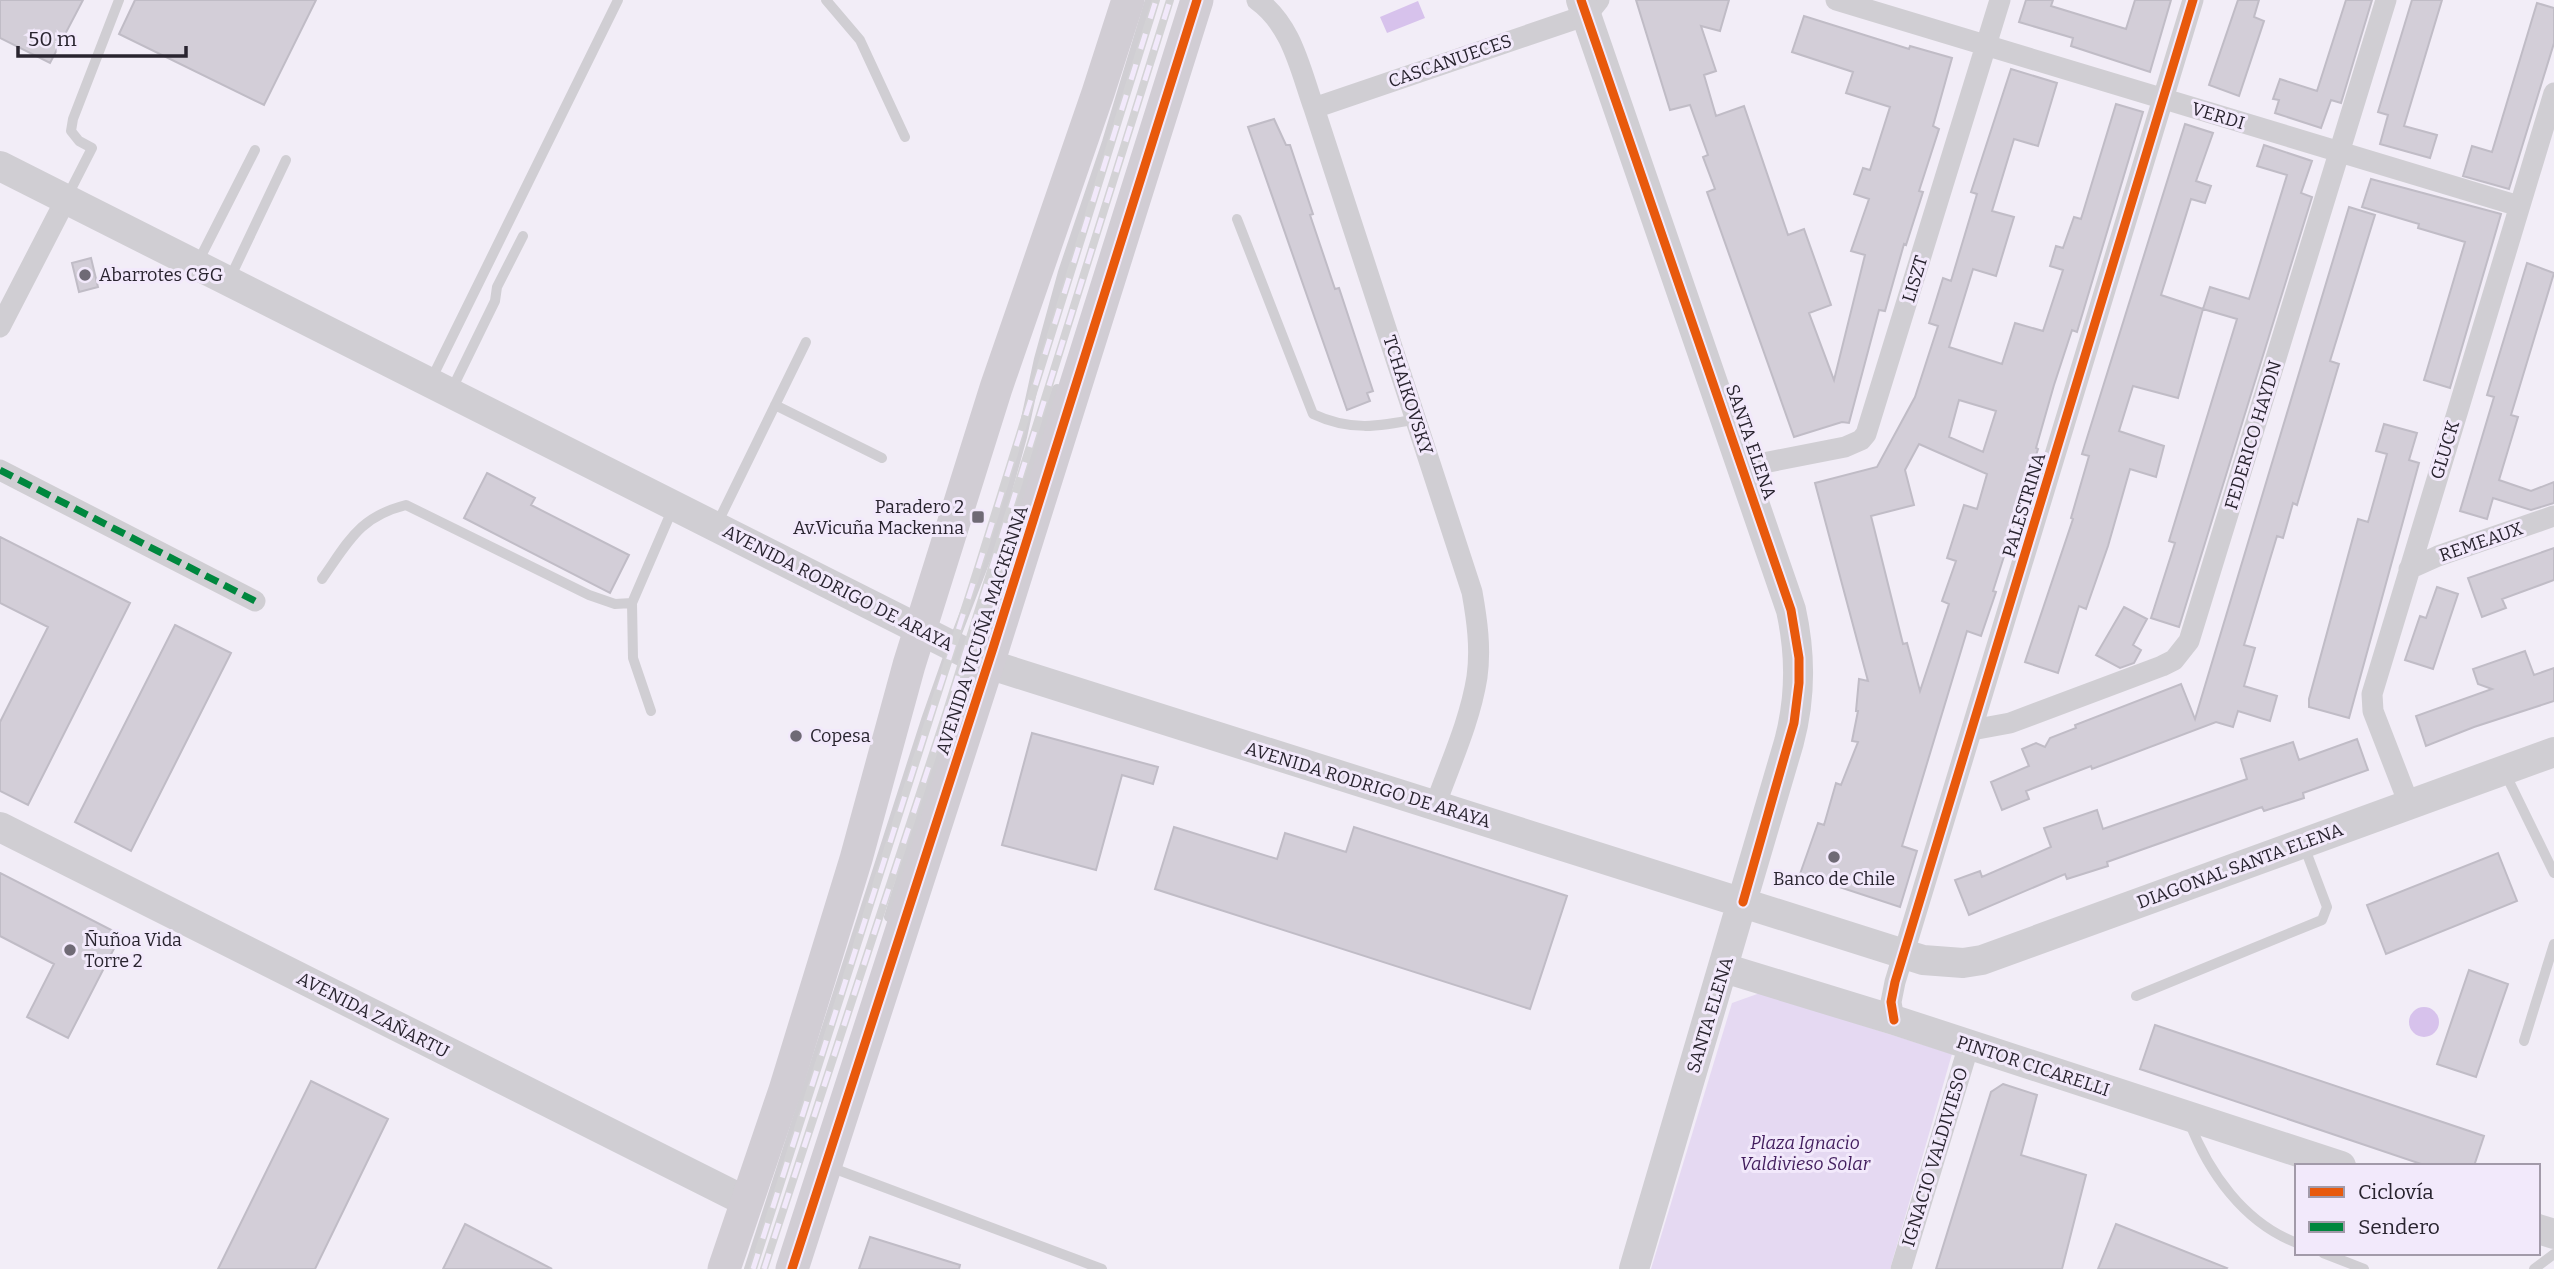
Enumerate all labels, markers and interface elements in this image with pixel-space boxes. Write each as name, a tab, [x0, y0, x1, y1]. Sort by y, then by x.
scale bar	[18, 14, 186, 58]
text: 50 m	[28, 26, 77, 52]
street label: CASCANUECES	[1385, 30, 1515, 92]
street label: VERDI	[2189, 98, 2247, 134]
street label: LISZT	[1898, 253, 1933, 305]
place label: Abarrotes C&G	[99, 264, 223, 286]
marker: Abarrotes C&G	[77, 267, 93, 283]
street label: TCHAIKOVSKY	[1378, 333, 1438, 458]
street label: FEDERICO HAYDN	[2220, 358, 2286, 512]
street label: SANTA ELENA	[1721, 381, 1781, 503]
street label: GLUCK	[2426, 418, 2464, 482]
street label: PALESTRINA	[1998, 450, 2050, 560]
place label: Paradero 2 Av.Vicuña Mackenna	[793, 496, 964, 539]
street label: AVENIDA VICUÑA MACKENNA	[931, 502, 1033, 757]
marker: Paradero 2 Av.Vicuña Mackenna	[970, 509, 986, 525]
street label: REMEAUX	[2436, 517, 2526, 567]
street label: AVENIDA RODRIGO DE ARAYA	[719, 520, 957, 656]
place label: Copesa	[810, 725, 871, 747]
marker: Copesa	[788, 728, 804, 744]
street label: AVENIDA RODRIGO DE ARAYA	[1243, 737, 1494, 833]
street label: DIAGONAL SANTA ELENA	[2134, 818, 2346, 914]
marker: Banco de Chile	[1826, 849, 1842, 865]
place label: Banco de Chile	[1773, 868, 1895, 890]
place label: Ñuñoa Vida Torre 2	[84, 929, 182, 972]
marker: Ñuñoa Vida Torre 2	[62, 942, 78, 958]
street label: SANTA ELENA	[1682, 954, 1738, 1076]
street label: AVENIDA ZAÑARTU	[293, 967, 453, 1063]
street label: PINTOR CICARELLI	[1954, 1031, 2112, 1101]
street label: IGNACIO VALDIVIESO	[1897, 1065, 1973, 1249]
park label: Plaza Ignacio Valdivieso Solar	[1740, 1132, 1871, 1175]
legend	[2295, 1164, 2540, 1255]
text: Ciclovía	[2358, 1179, 2434, 1205]
text: Sendero	[2358, 1214, 2440, 1240]

